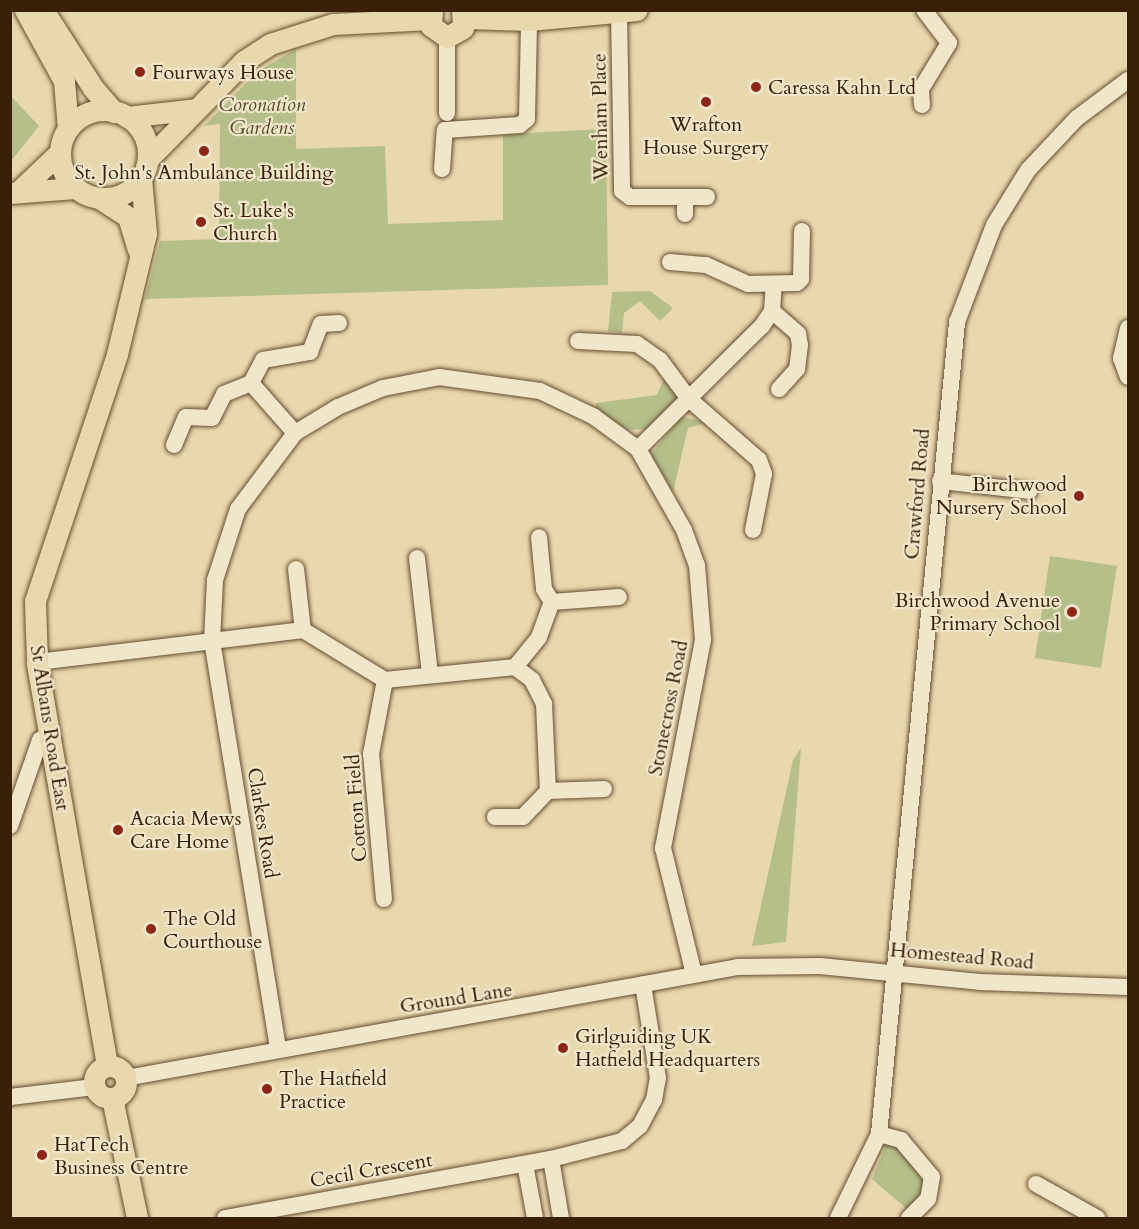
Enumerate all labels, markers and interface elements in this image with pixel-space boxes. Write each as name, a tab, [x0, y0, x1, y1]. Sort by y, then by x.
street label: Wenham Place	[587, 53, 613, 181]
place label: Fourways House	[152, 60, 294, 84]
marker: Fourways House	[133, 65, 147, 79]
place label: Caressa Kahn Ltd	[768, 75, 916, 99]
marker: Caressa Kahn Ltd	[749, 80, 763, 94]
park label: Coronation Gardens	[218, 92, 306, 139]
marker: Wrafton House Surgery	[699, 95, 713, 109]
place label: Wrafton House Surgery	[643, 112, 769, 159]
marker: St. John's Ambulance Building	[197, 144, 211, 158]
place label: St. John's Ambulance Building	[75, 160, 333, 184]
place label: St. Luke's Church	[213, 198, 294, 245]
marker: St. Luke's Church	[194, 215, 208, 229]
street label: Crawford Road	[899, 427, 935, 561]
place label: Birchwood Nursery School	[936, 472, 1067, 519]
marker: Birchwood Nursery School	[1072, 489, 1086, 503]
place label: Birchwood Avenue Primary School	[895, 588, 1060, 635]
marker: Birchwood Avenue Primary School	[1065, 605, 1079, 619]
street label: Stonecross Road	[643, 638, 693, 778]
street label: St Albans Road East	[25, 644, 75, 812]
street label: Cotton Field	[340, 753, 372, 863]
street label: Clarkes Road	[242, 766, 284, 880]
place label: Acacia Mews Care Home	[130, 807, 241, 854]
marker: Acacia Mews Care Home	[111, 823, 125, 837]
place label: The Old Courthouse	[163, 906, 262, 953]
marker: The Old Courthouse	[144, 922, 158, 936]
street label: Homestead Road	[889, 938, 1035, 974]
street label: Ground Lane	[398, 977, 514, 1019]
place label: Girlguiding UK Hatfield Headquarters	[575, 1024, 760, 1071]
marker: Girlguiding UK Hatfield Headquarters	[556, 1041, 570, 1055]
place label: The Hatfield Practice	[279, 1066, 387, 1113]
marker: The Hatfield Practice	[260, 1082, 274, 1096]
place label: HatTech Business Centre	[54, 1132, 189, 1179]
street label: Cecil Crescent	[308, 1147, 434, 1193]
marker: HatTech Business Centre	[35, 1148, 49, 1162]

